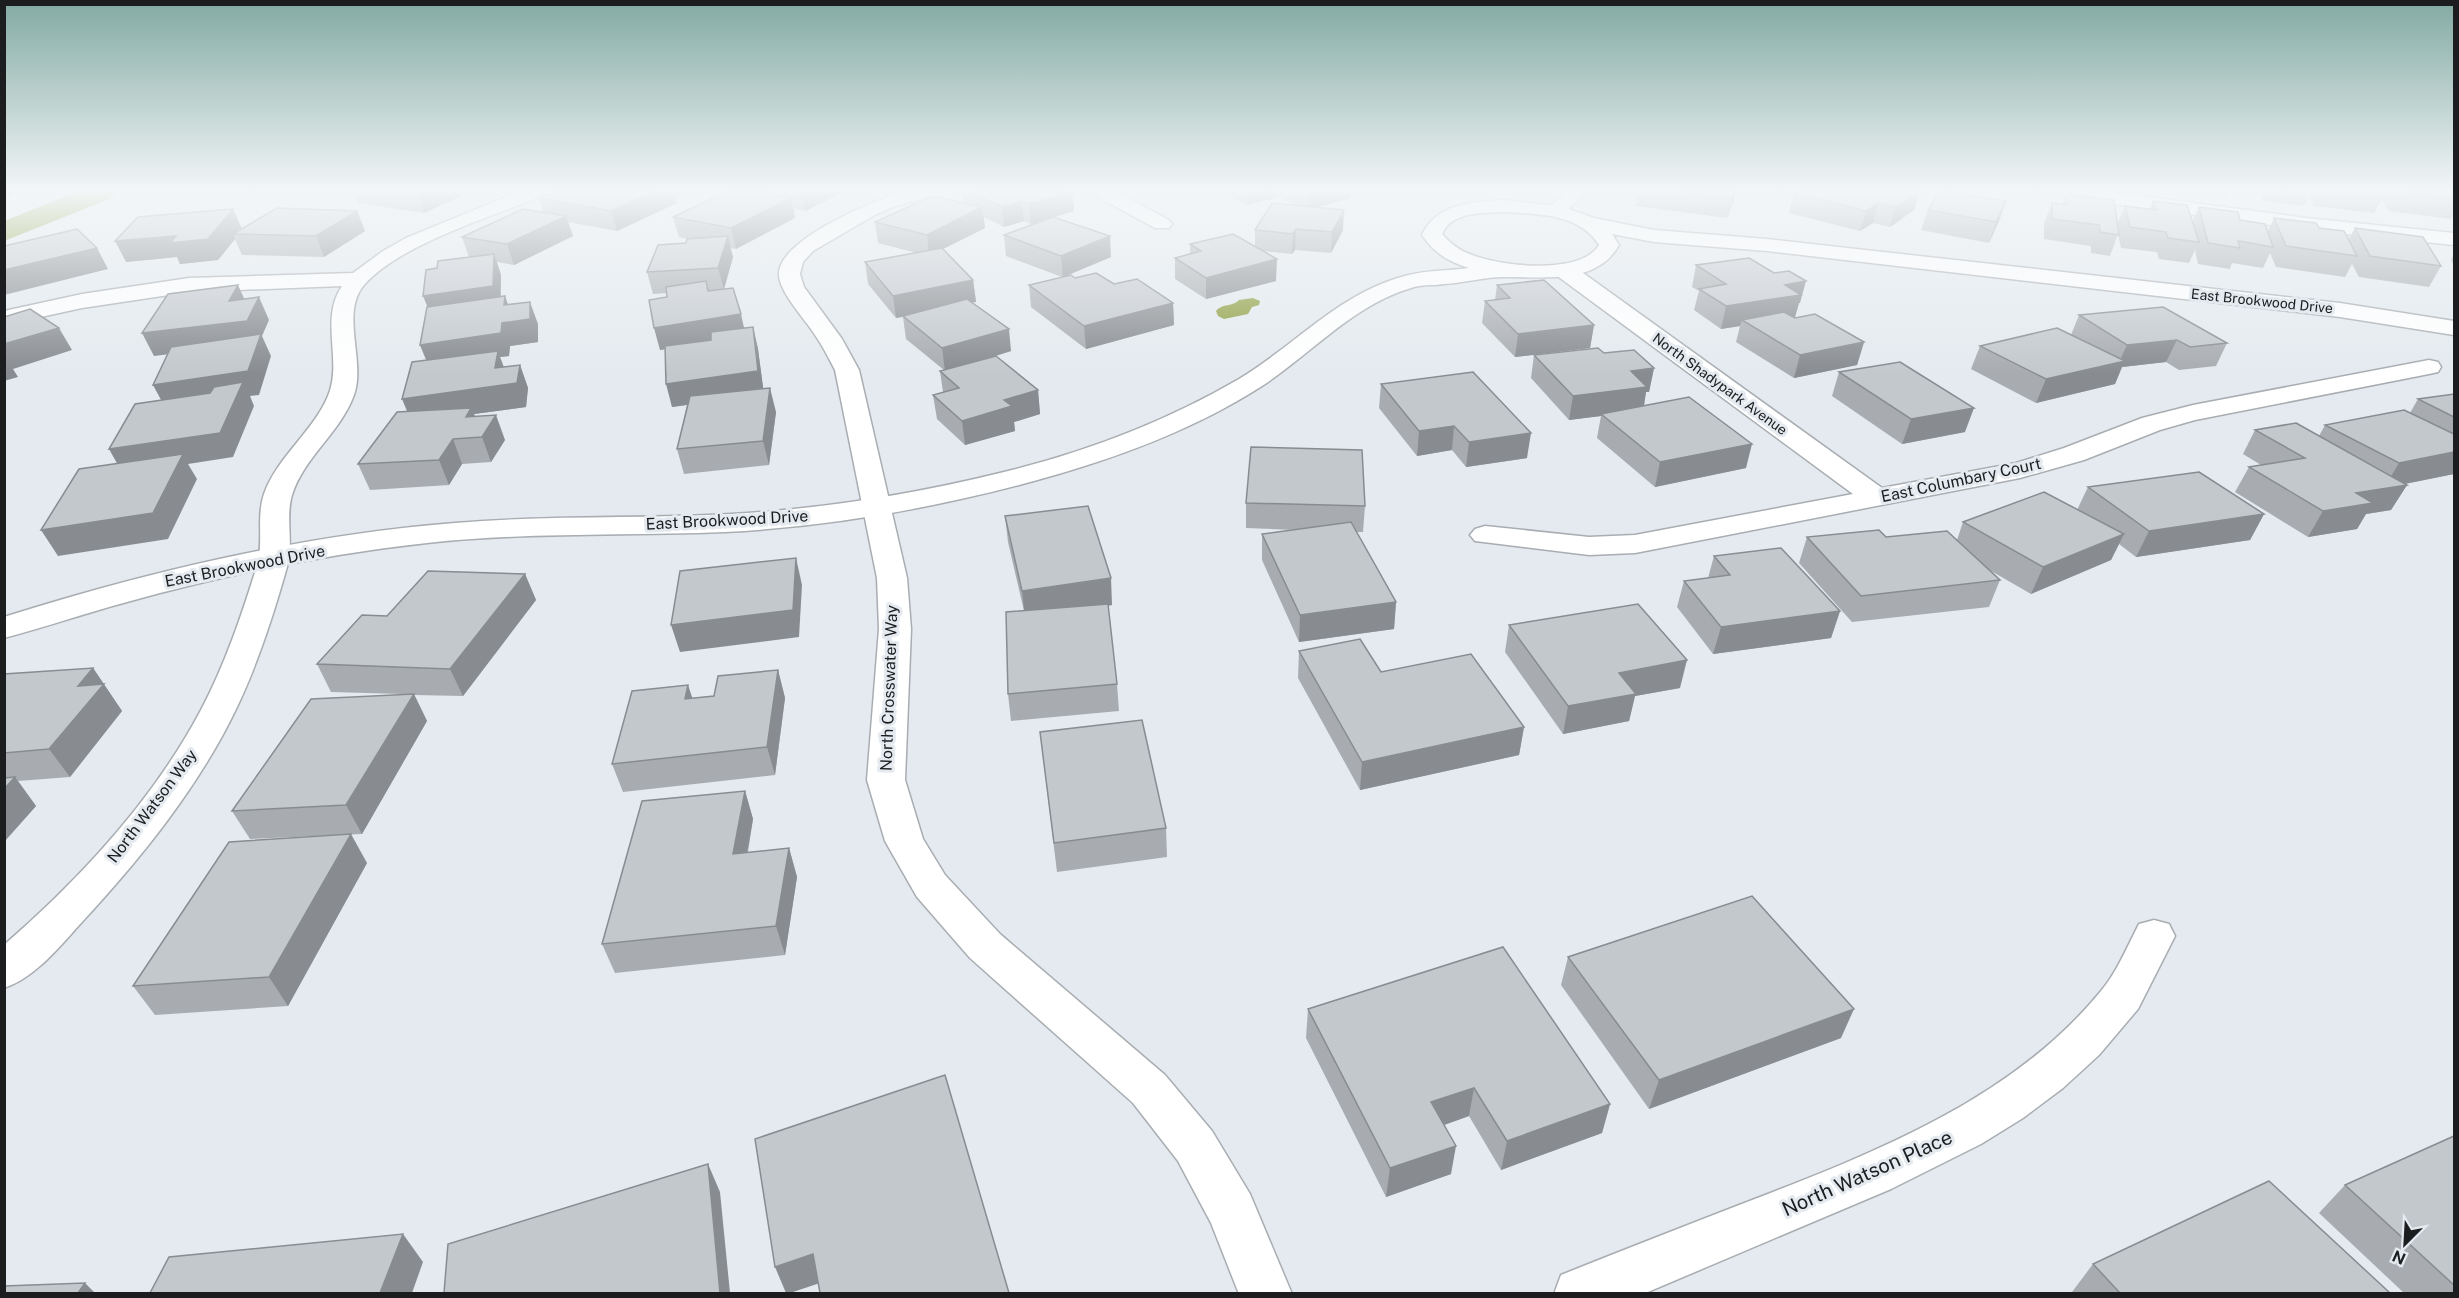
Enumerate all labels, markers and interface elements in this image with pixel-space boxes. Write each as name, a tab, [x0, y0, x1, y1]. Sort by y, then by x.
street label: East Brookwood Drive	[2190, 286, 2334, 316]
street label: North Shadypark Avenue	[1650, 330, 1790, 438]
street label: East Columbary Court	[1879, 454, 2043, 506]
street label: East Brookwood Drive	[645, 506, 809, 534]
street label: East Brookwood Drive	[163, 541, 327, 591]
street label: North Crosswater Way	[877, 604, 901, 771]
street label: North Watson Way	[103, 745, 201, 866]
street label: North Watson Place	[1778, 1125, 1956, 1221]
north arrow	[2375, 1214, 2435, 1274]
text: N	[2390, 1246, 2409, 1268]

